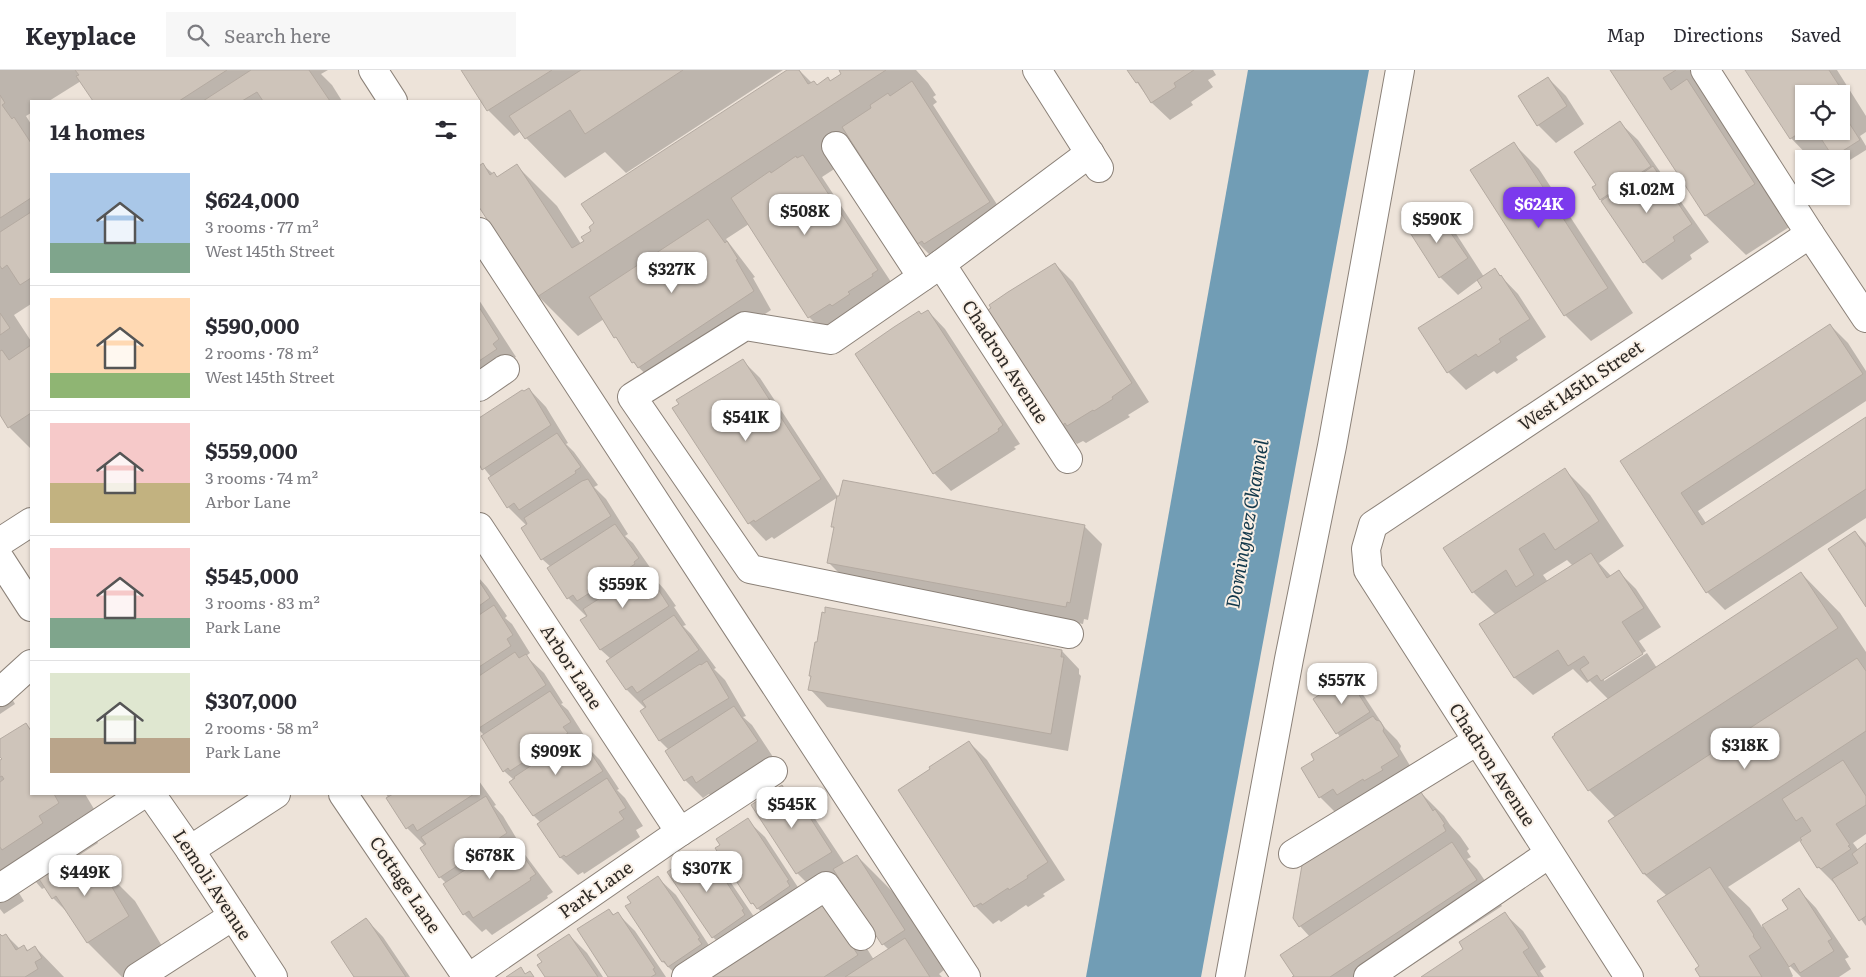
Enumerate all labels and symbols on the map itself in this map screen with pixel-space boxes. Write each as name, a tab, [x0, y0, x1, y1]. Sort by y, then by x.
pin: $1.02M	[1606, 172, 1688, 214]
pin: $624K	[1504, 186, 1574, 229]
pin: $508K	[770, 194, 840, 236]
pin: $590K	[1402, 202, 1472, 244]
pin: $327K	[637, 252, 707, 294]
street label: Chadron Avenue	[956, 294, 1056, 428]
street label: West 145th Street	[1512, 332, 1649, 437]
pin: $541K	[711, 400, 781, 442]
water label: Dominguez Channel	[1217, 437, 1275, 611]
pin: $559K	[588, 566, 658, 609]
street label: Arbor Lane	[535, 618, 610, 714]
pin: $557K	[1307, 662, 1377, 705]
street label: Chadron Avenue	[1443, 697, 1543, 831]
pin: $318K	[1710, 728, 1780, 770]
pin: $909K	[521, 734, 591, 776]
pin: $545K	[757, 786, 827, 829]
street label: Lemoli Avenue	[167, 824, 259, 945]
street label: Cottage Lane	[364, 830, 449, 938]
pin: $678K	[455, 838, 525, 880]
pin: $307K	[672, 850, 742, 893]
street label: Park Lane	[552, 853, 638, 924]
pin: $449K	[50, 854, 120, 897]

